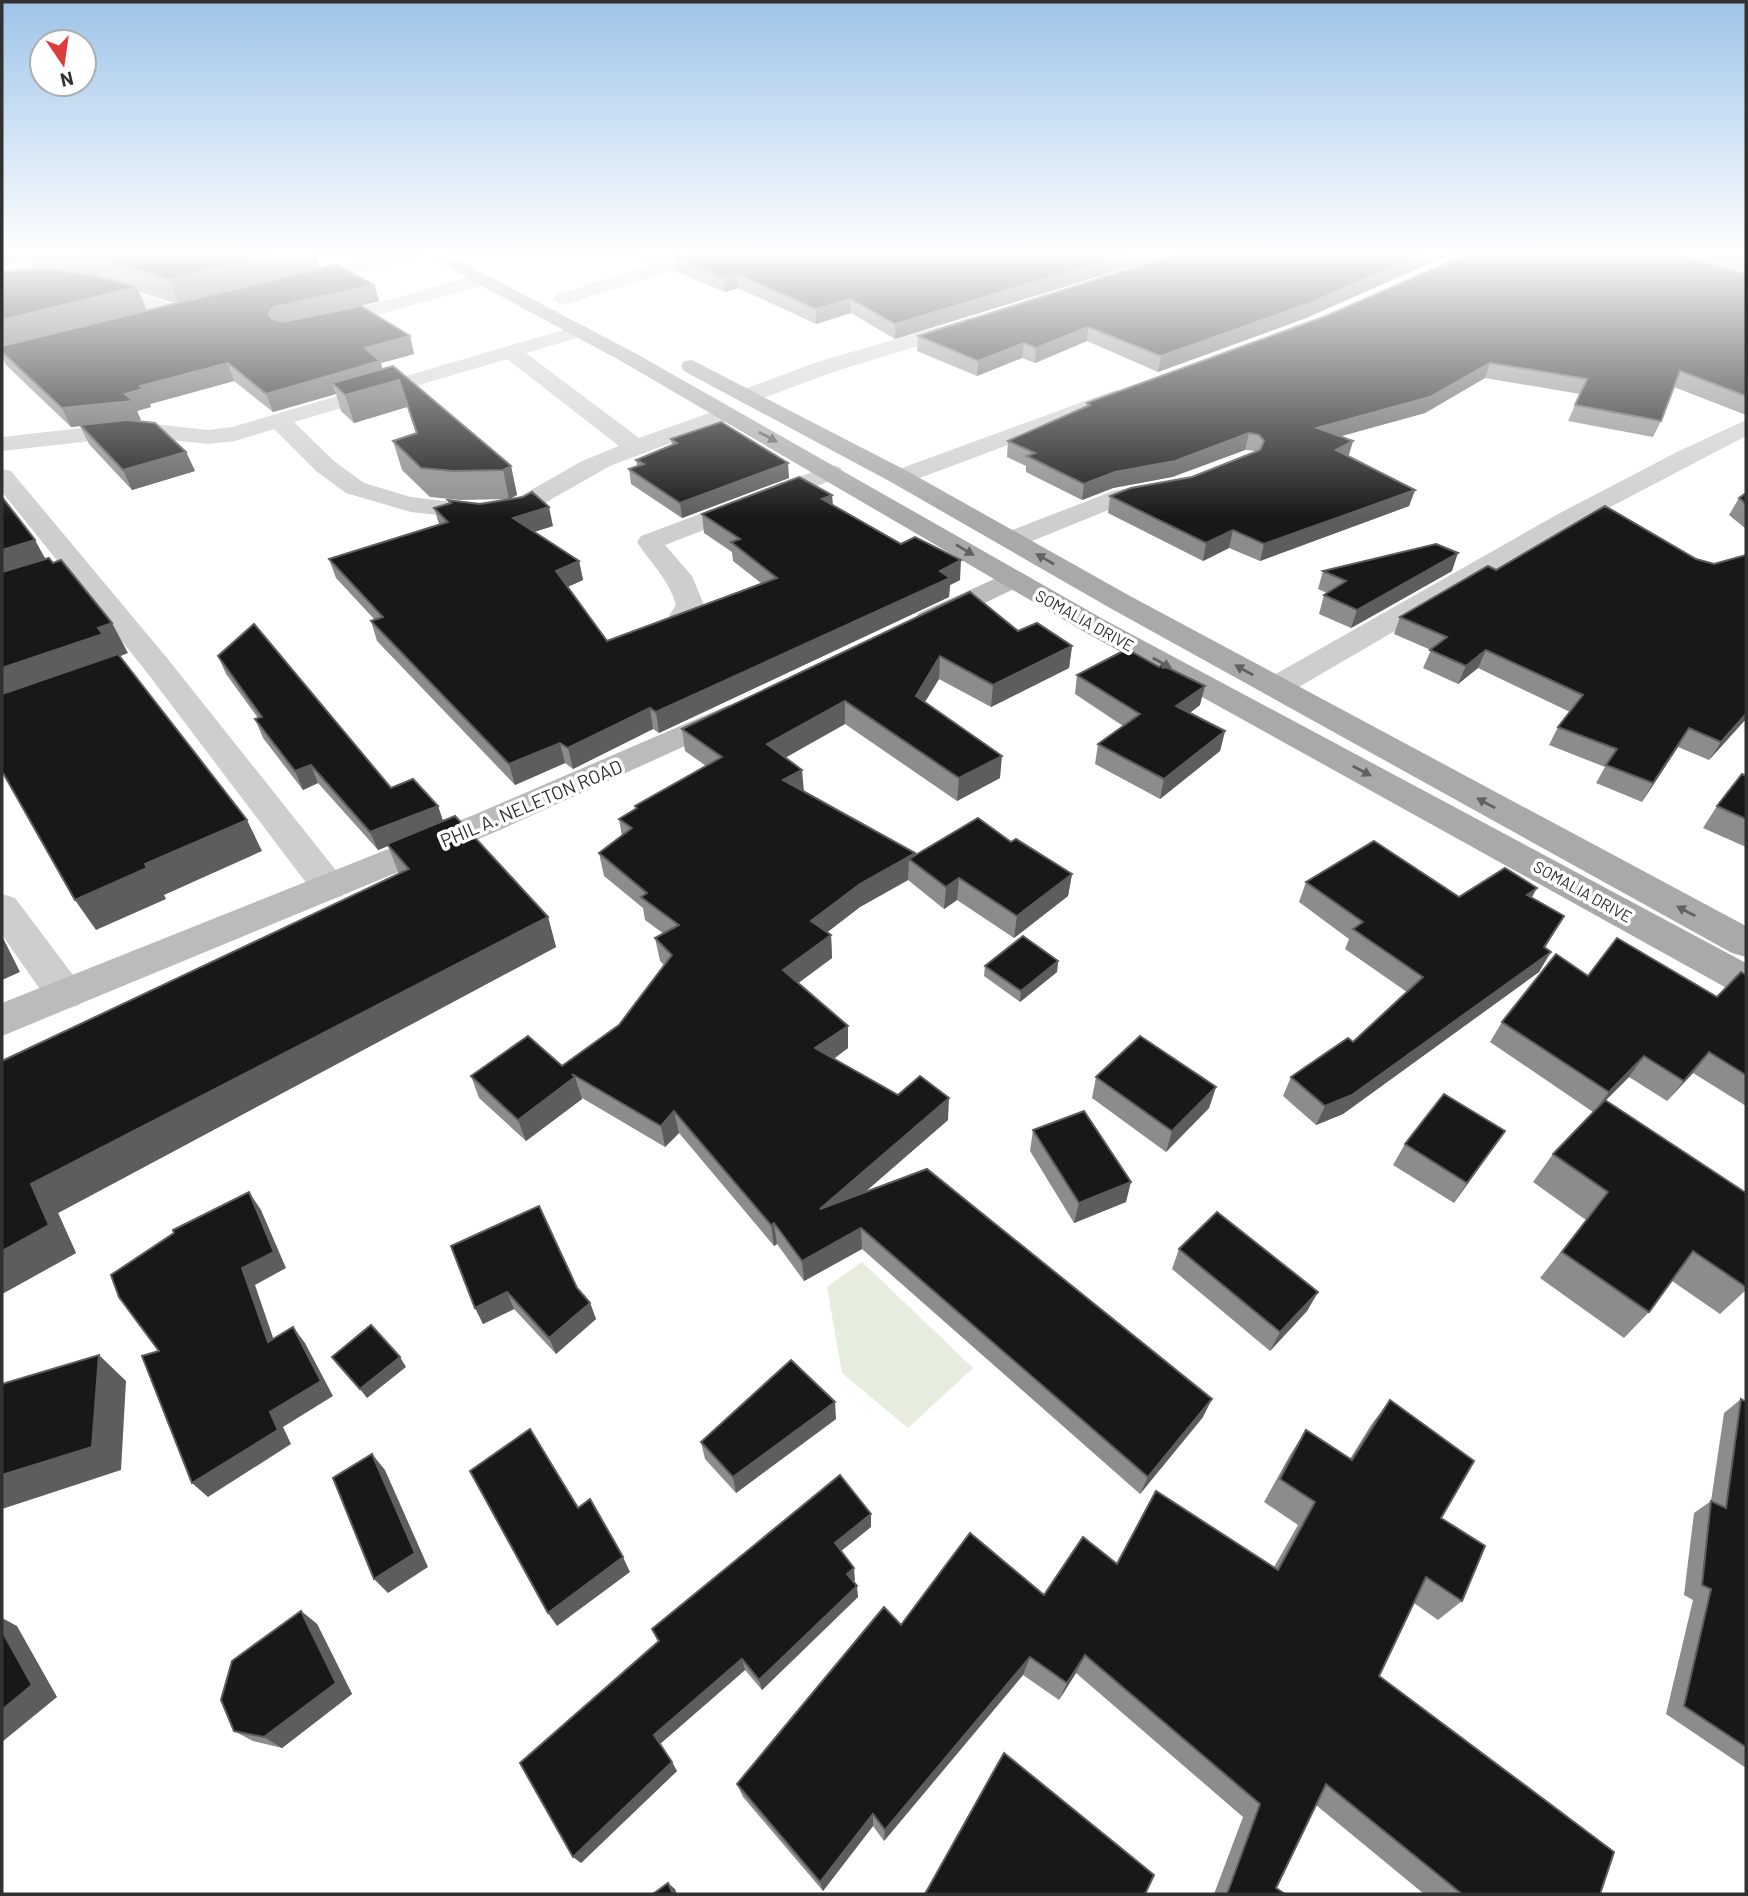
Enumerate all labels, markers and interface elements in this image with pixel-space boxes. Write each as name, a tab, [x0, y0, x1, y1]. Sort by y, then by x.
north arrow	[28, 28, 98, 98]
text: N	[58, 67, 76, 93]
one-way arrow	[758, 431, 777, 443]
one-way arrow	[955, 544, 974, 557]
one-way arrow	[1035, 553, 1054, 565]
street label: SOMALIA DRIVE	[1033, 585, 1137, 655]
one-way arrow	[1152, 657, 1172, 669]
one-way arrow	[1233, 664, 1253, 676]
street label: PHIL A. NELETON ROAD	[437, 754, 625, 852]
one-way arrow	[1353, 765, 1372, 777]
one-way arrow	[1476, 797, 1496, 808]
street label: SOMALIA DRIVE	[1531, 856, 1635, 926]
one-way arrow	[1676, 905, 1696, 917]

